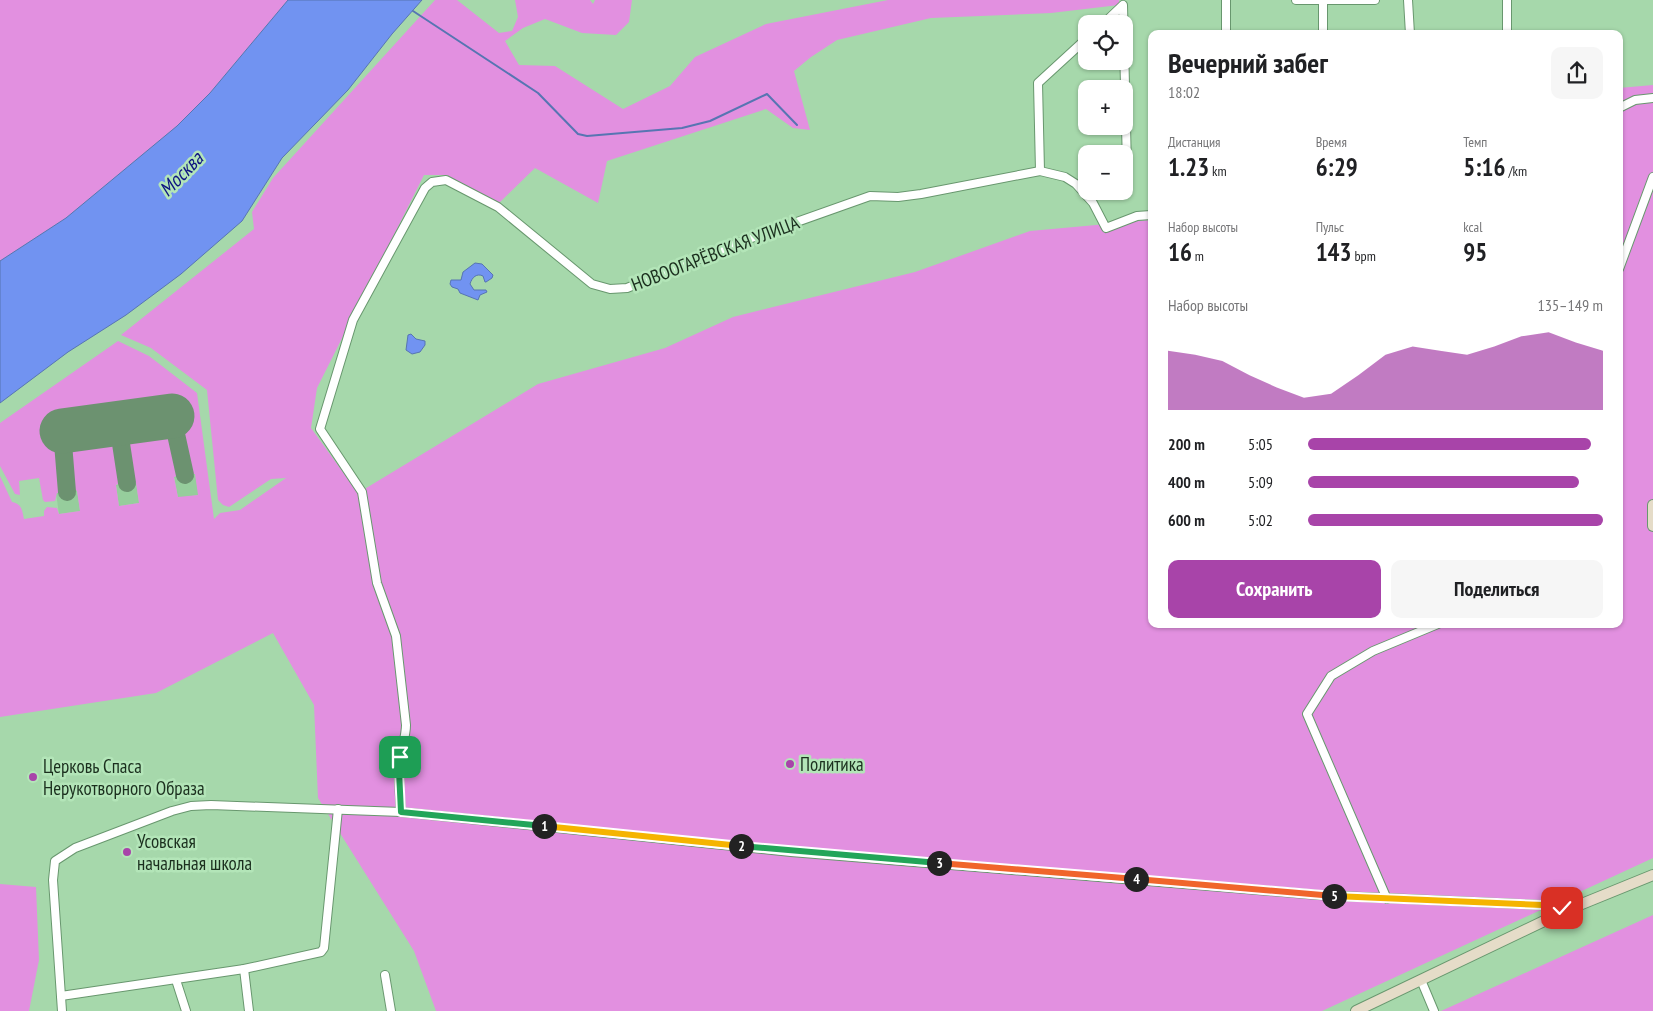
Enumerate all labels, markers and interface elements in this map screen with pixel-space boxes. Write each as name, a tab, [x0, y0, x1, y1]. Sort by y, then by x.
map controls	[1078, 15, 1133, 200]
button: locate	[1078, 15, 1133, 70]
text: Вечерний забег	[1168, 44, 1328, 81]
button: share	[1551, 47, 1603, 99]
button: +	[1078, 80, 1133, 135]
text: 18:02	[1168, 82, 1200, 102]
text: Дистанция	[1168, 133, 1221, 151]
text: Время	[1316, 133, 1347, 151]
text: Темп	[1463, 133, 1487, 151]
water label: Москва	[153, 145, 209, 202]
button: −	[1078, 145, 1133, 200]
text: 1.23	[1168, 151, 1209, 183]
text: 6:29	[1316, 151, 1358, 183]
text: 5:16	[1463, 151, 1505, 183]
text: km	[1209, 162, 1227, 180]
text: /km	[1505, 162, 1527, 180]
street label: НОВООГАРЁВСКАЯ УЛИЦА	[628, 210, 802, 296]
text: Набор высоты	[1168, 218, 1238, 236]
text: Пульс	[1316, 218, 1344, 236]
text: kcal	[1463, 218, 1482, 236]
text: 16	[1168, 236, 1192, 268]
text: 143	[1316, 236, 1352, 268]
text: 95	[1463, 236, 1487, 268]
text: m	[1192, 247, 1204, 265]
text: bpm	[1352, 247, 1376, 265]
text: Набор высоты	[1168, 295, 1248, 315]
text: 135–149 m	[1538, 295, 1603, 315]
text: 200 m	[1168, 434, 1205, 454]
text: 5:05	[1248, 434, 1273, 454]
text: 400 m	[1168, 472, 1205, 492]
text: 5:09	[1248, 472, 1273, 492]
text: 600 m	[1168, 510, 1205, 530]
text: 5:02	[1248, 510, 1273, 530]
button: Сохранить	[1168, 560, 1381, 618]
button: Поделиться	[1391, 560, 1603, 618]
pin	[379, 736, 421, 778]
icon: arrive	[386, 743, 414, 771]
place label: Политика	[800, 752, 864, 776]
place label: Церковь Спаса Нерукотворного Образа	[43, 754, 205, 800]
marker: Политика	[784, 758, 796, 770]
marker: Церковь Спаса Нерукотворного Образа	[27, 771, 39, 783]
pin: 1	[532, 814, 556, 838]
text: 1	[541, 817, 548, 835]
place label: Усовская начальная школа	[137, 829, 252, 875]
pin: 2	[728, 834, 754, 858]
text: 2	[738, 837, 745, 855]
marker: Усовская начальная школа	[121, 846, 133, 858]
pin: 3	[926, 850, 952, 876]
text: 3	[936, 854, 943, 872]
pin: 4	[1124, 866, 1148, 892]
text: 4	[1133, 870, 1140, 888]
pin: 5	[1322, 884, 1346, 908]
text: 5	[1331, 887, 1338, 905]
pin	[1541, 887, 1583, 929]
icon: check	[1548, 894, 1576, 922]

